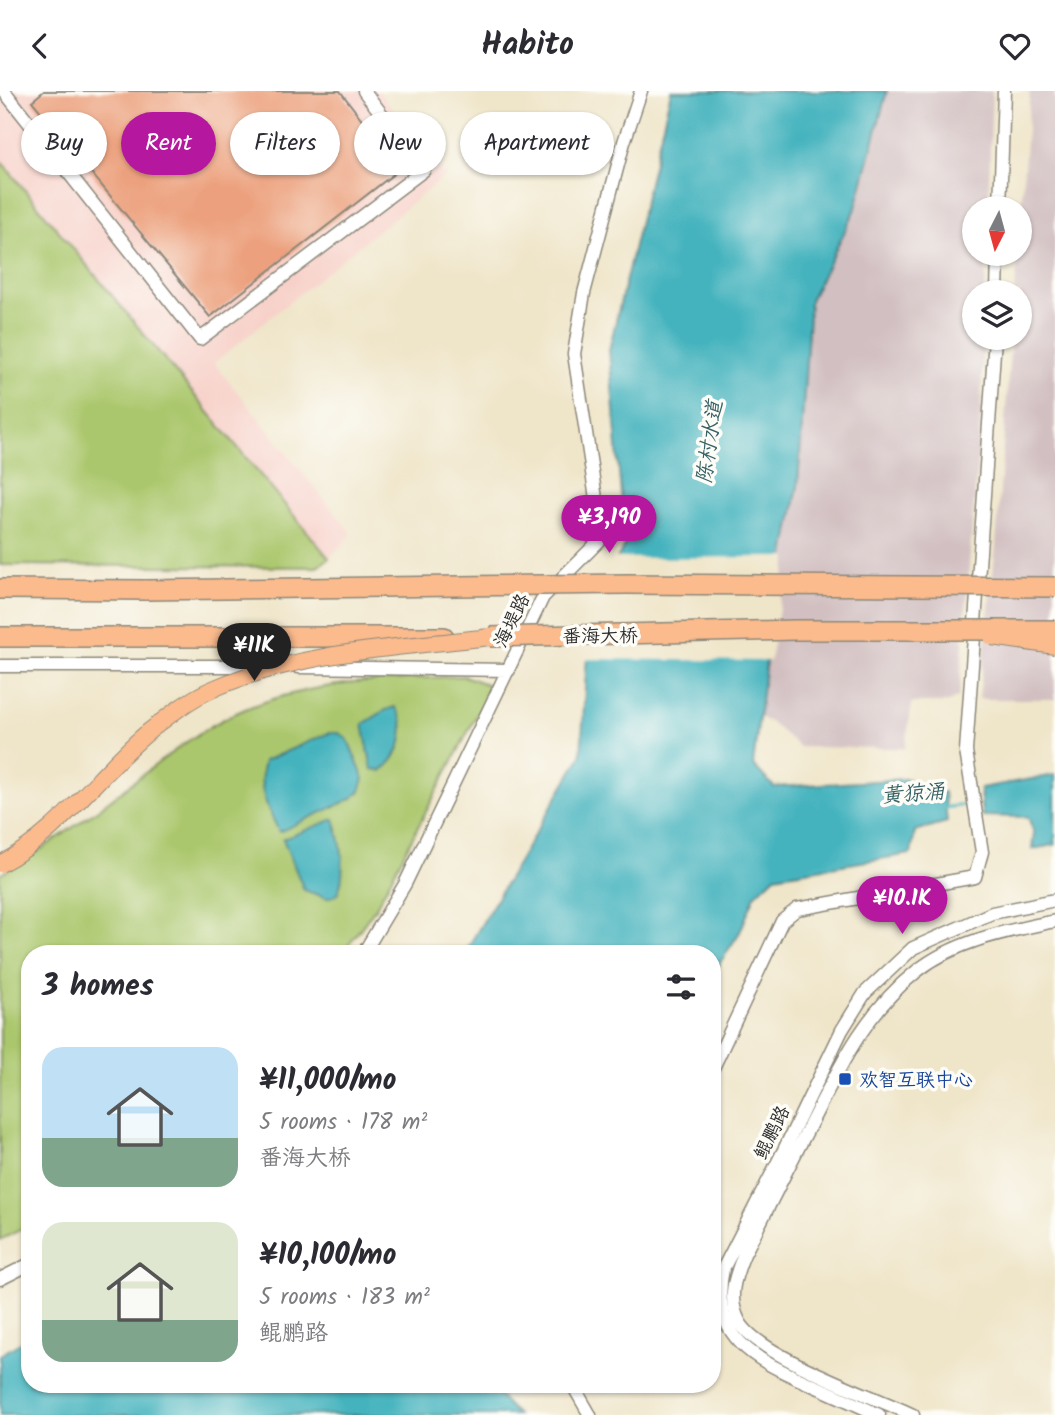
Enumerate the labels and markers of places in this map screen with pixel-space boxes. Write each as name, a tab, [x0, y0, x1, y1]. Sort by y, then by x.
pin: ¥3,190	[552, 496, 666, 555]
pin: ¥11K	[213, 623, 295, 683]
pin: ¥10.1K	[845, 877, 959, 936]
place label: 欢智互联中心	[859, 1066, 973, 1096]
marker: 欢智互联中心	[837, 1071, 853, 1087]

